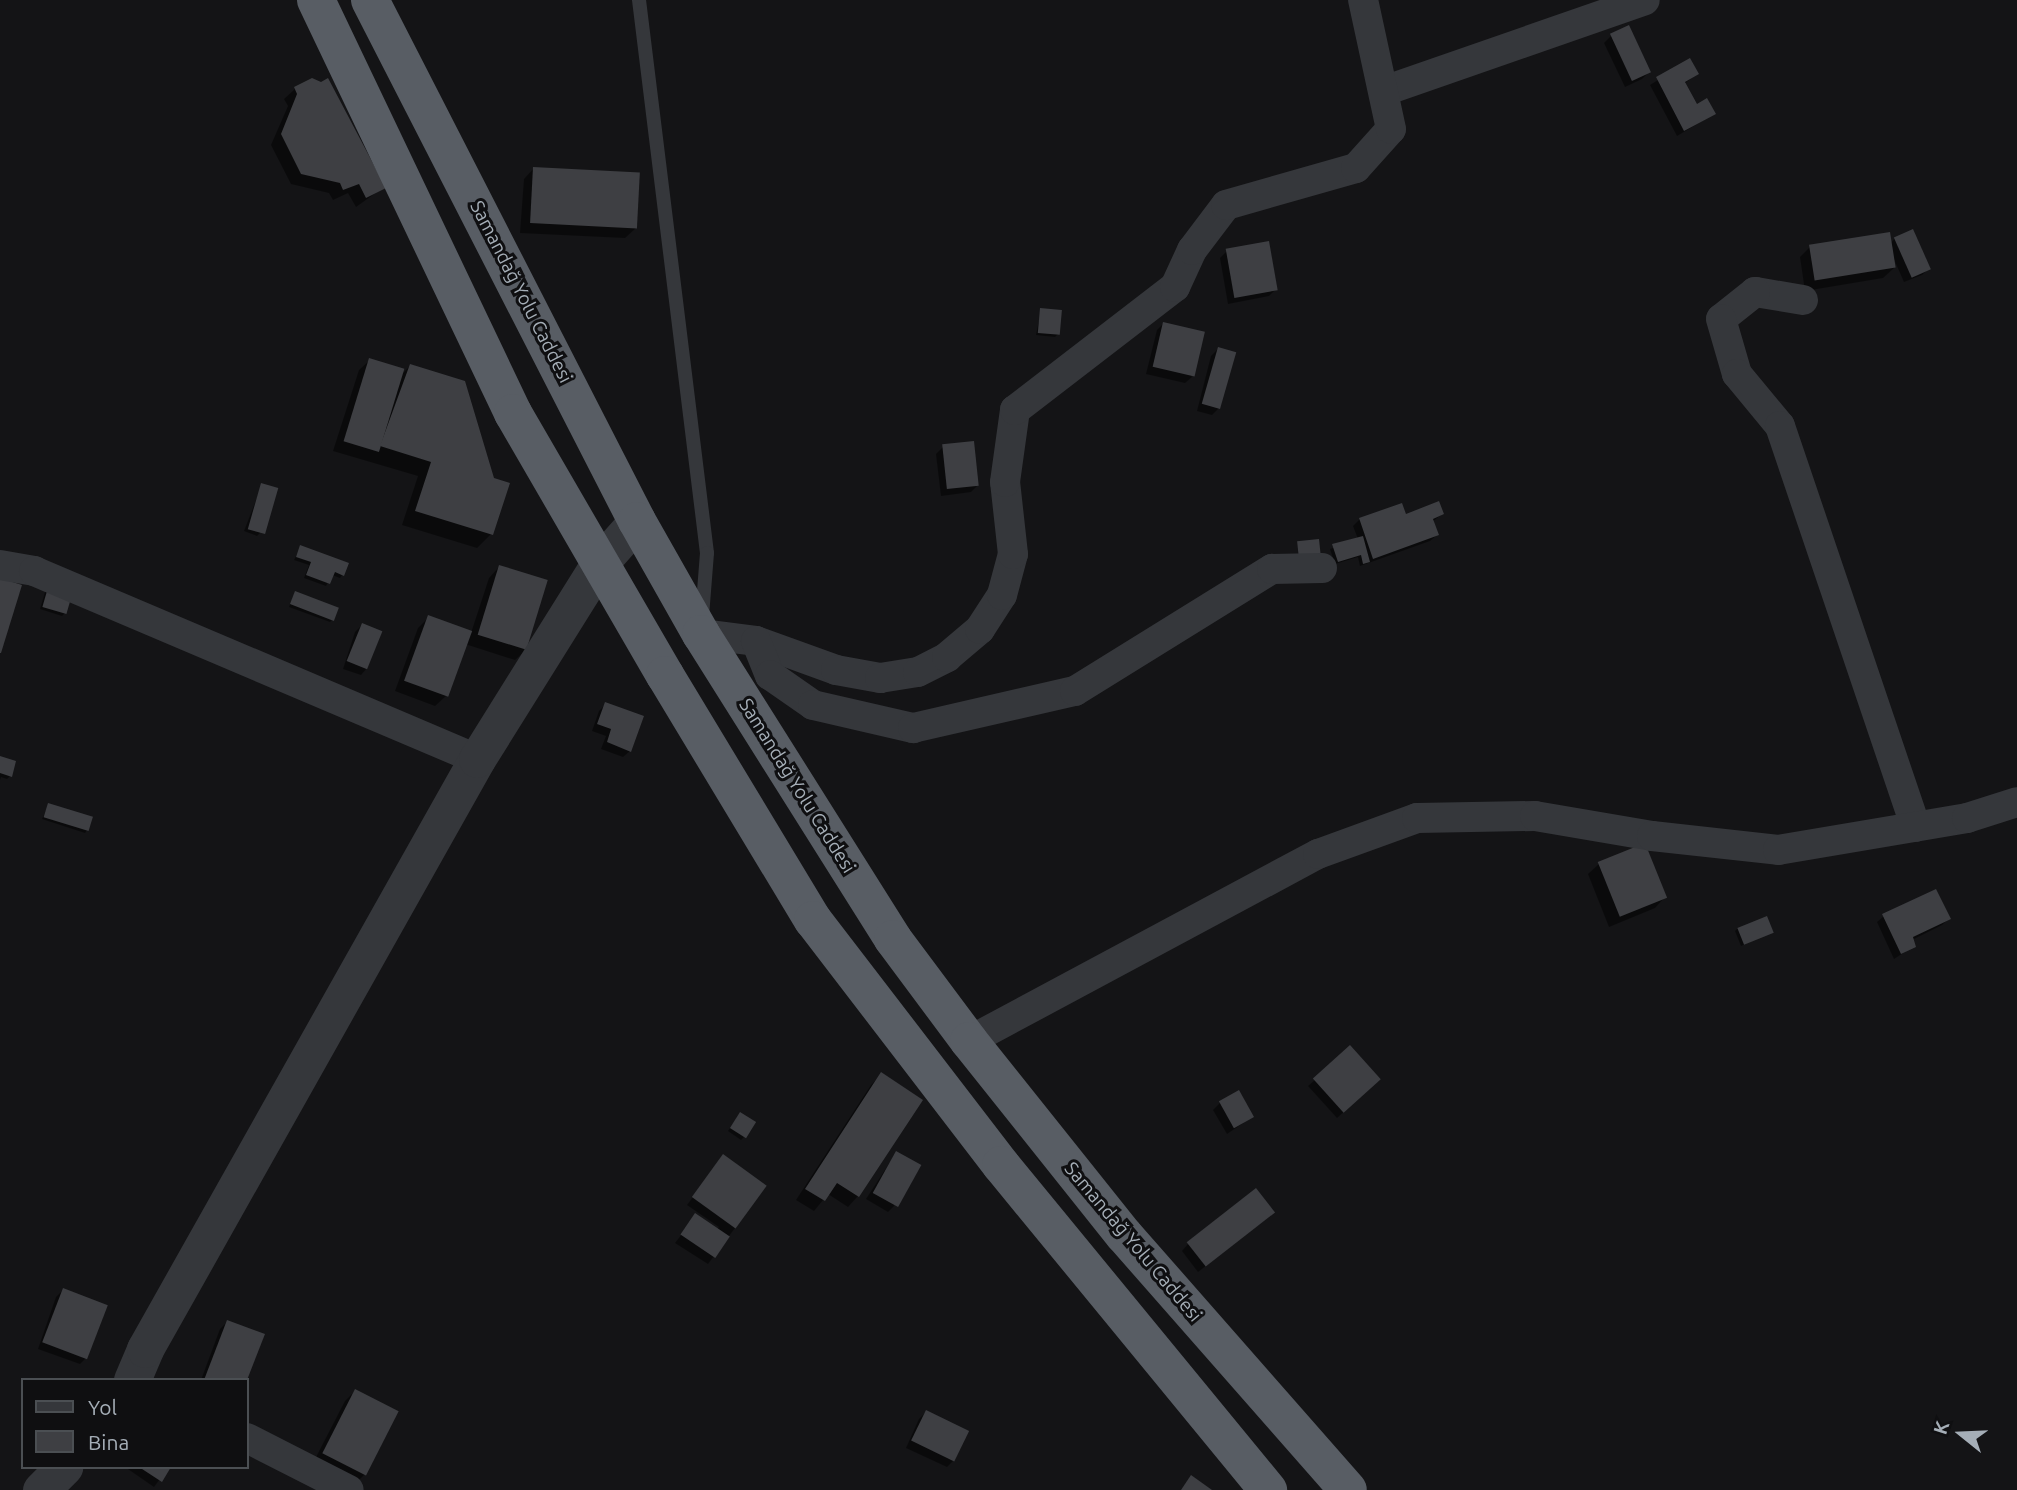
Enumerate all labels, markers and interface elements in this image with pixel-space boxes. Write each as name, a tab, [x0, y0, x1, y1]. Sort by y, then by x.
street label: Samandağ Yolu Caddesi	[465, 197, 577, 387]
street label: Samandağ Yolu Caddesi	[734, 695, 860, 877]
street label: Samandağ Yolu Caddesi	[1060, 1158, 1206, 1326]
legend	[21, 1378, 248, 1469]
text: Yol	[88, 1395, 117, 1419]
north arrow	[1926, 1399, 1996, 1469]
text: K	[1929, 1418, 1953, 1437]
text: Bina	[88, 1430, 129, 1454]

